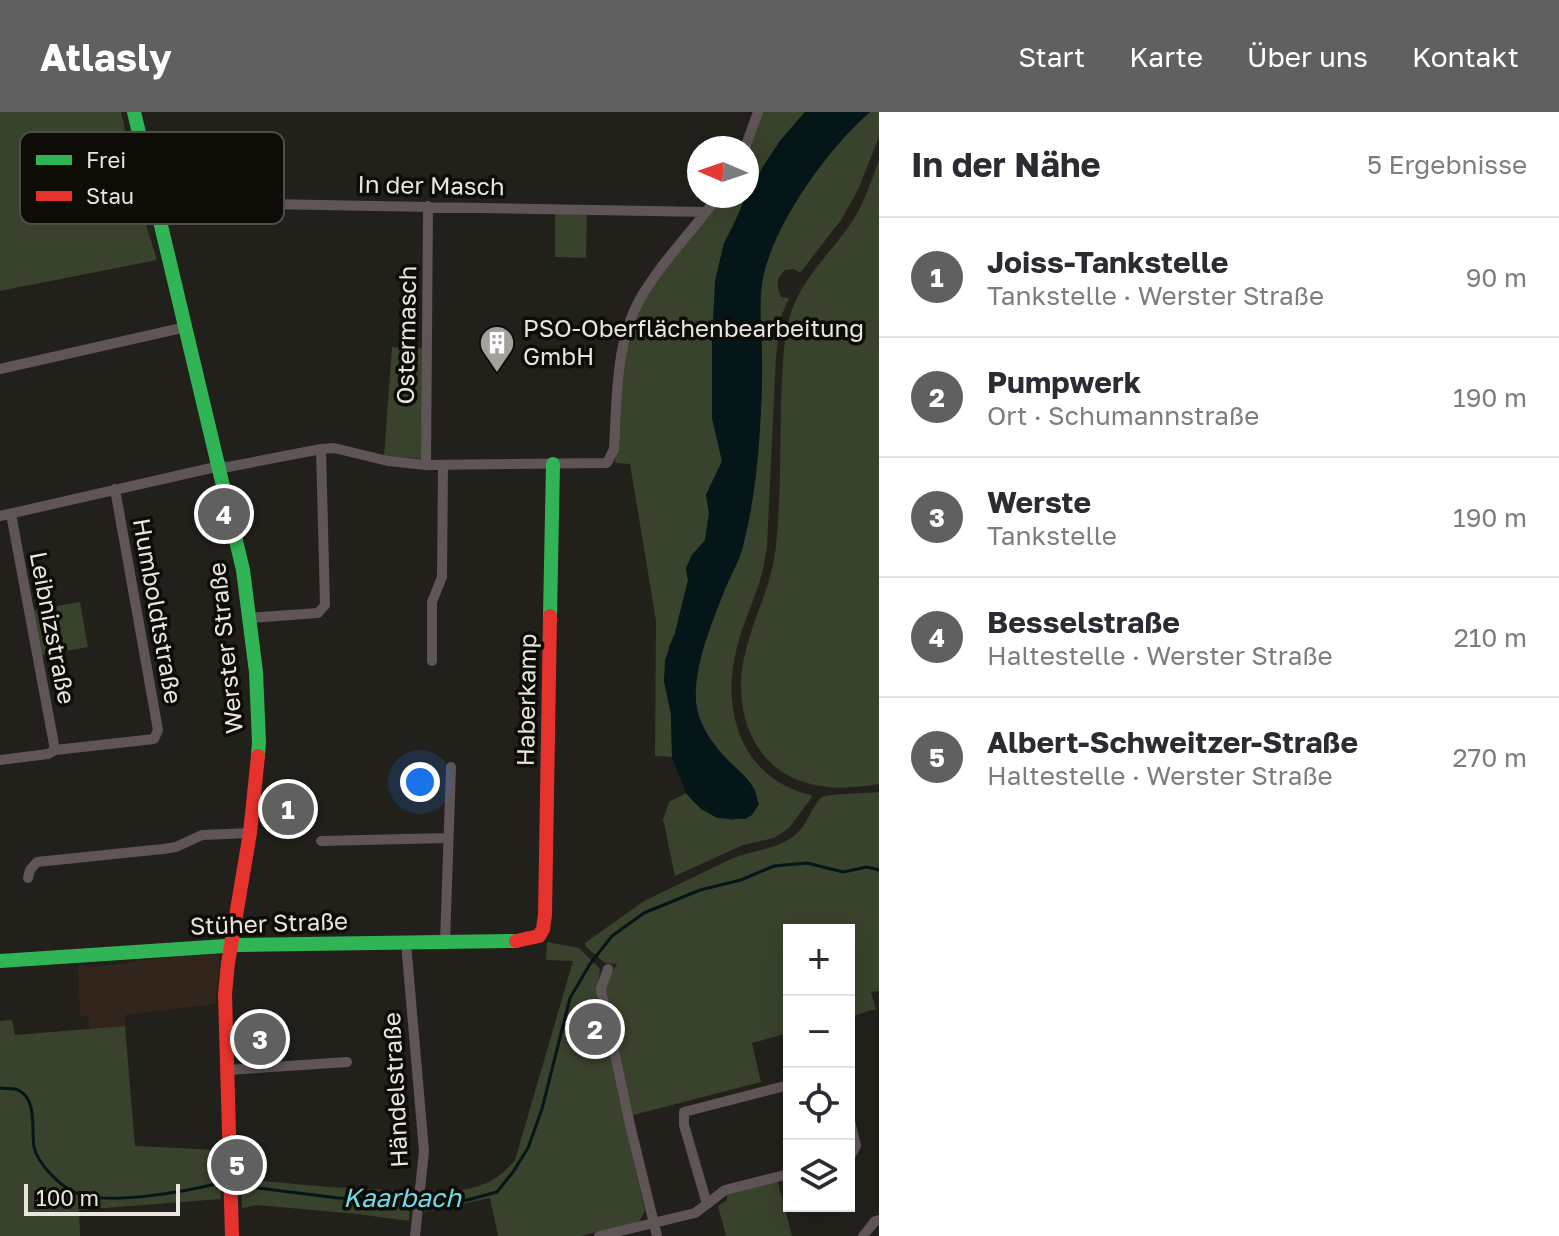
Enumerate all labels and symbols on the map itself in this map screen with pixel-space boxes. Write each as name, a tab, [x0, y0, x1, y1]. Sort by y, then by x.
legend	[20, 132, 284, 224]
north arrow	[687, 136, 759, 208]
text: Frei	[86, 146, 126, 173]
street label: In der Masch	[357, 169, 505, 200]
text: Stau	[86, 182, 134, 209]
street label: Ostermasch	[390, 265, 421, 405]
place label: PSO-Oberflächenbearbeitung GmbH	[523, 313, 864, 370]
building icon: PSO-Oberflächenbearbeitung GmbH	[478, 324, 516, 374]
pin: 4	[198, 484, 250, 544]
street label: Humboldtstraße	[128, 516, 189, 706]
street label: Leibnizstraße	[24, 549, 82, 706]
street label: Werster Straße	[201, 561, 248, 735]
street label: Haberkamp	[510, 633, 541, 767]
your location	[400, 762, 440, 802]
pin: 1	[262, 779, 314, 839]
street label: Stüher Straße	[189, 905, 348, 940]
pin: 2	[569, 999, 621, 1059]
pin: 3	[234, 1009, 286, 1069]
street label: Händelstraße	[376, 1012, 413, 1169]
pin: 5	[211, 1135, 263, 1195]
scale bar	[24, 1180, 180, 1216]
water label: Kaarbach	[343, 1182, 462, 1213]

